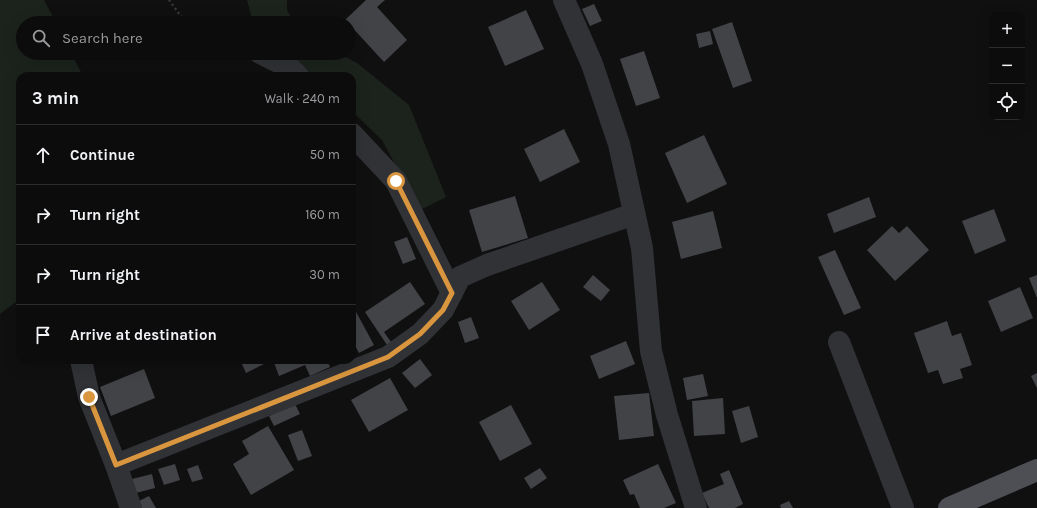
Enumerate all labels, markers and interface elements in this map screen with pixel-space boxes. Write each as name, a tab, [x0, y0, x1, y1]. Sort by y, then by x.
map controls	[989, 12, 1025, 120]
button: +	[989, 12, 1025, 48]
search box	[16, 16, 356, 60]
icon: search	[30, 27, 52, 49]
text: Search here	[62, 29, 143, 47]
button: −	[989, 48, 1025, 84]
button: locate	[989, 84, 1025, 120]
text: 3 min	[32, 88, 79, 108]
text: Walk · 240 m	[264, 91, 340, 106]
icon: ahead	[32, 144, 54, 166]
text: Continue	[70, 146, 135, 164]
text: 50 m	[310, 147, 340, 162]
route start	[387, 172, 405, 190]
icon: right	[32, 204, 54, 226]
text: Turn right	[70, 206, 140, 224]
text: 160 m	[305, 207, 340, 222]
icon: right	[32, 264, 54, 286]
text: Turn right	[70, 266, 140, 284]
text: 30 m	[309, 267, 340, 282]
icon: arrive	[32, 324, 54, 346]
text: Arrive at destination	[70, 326, 217, 344]
route end	[80, 388, 98, 406]

